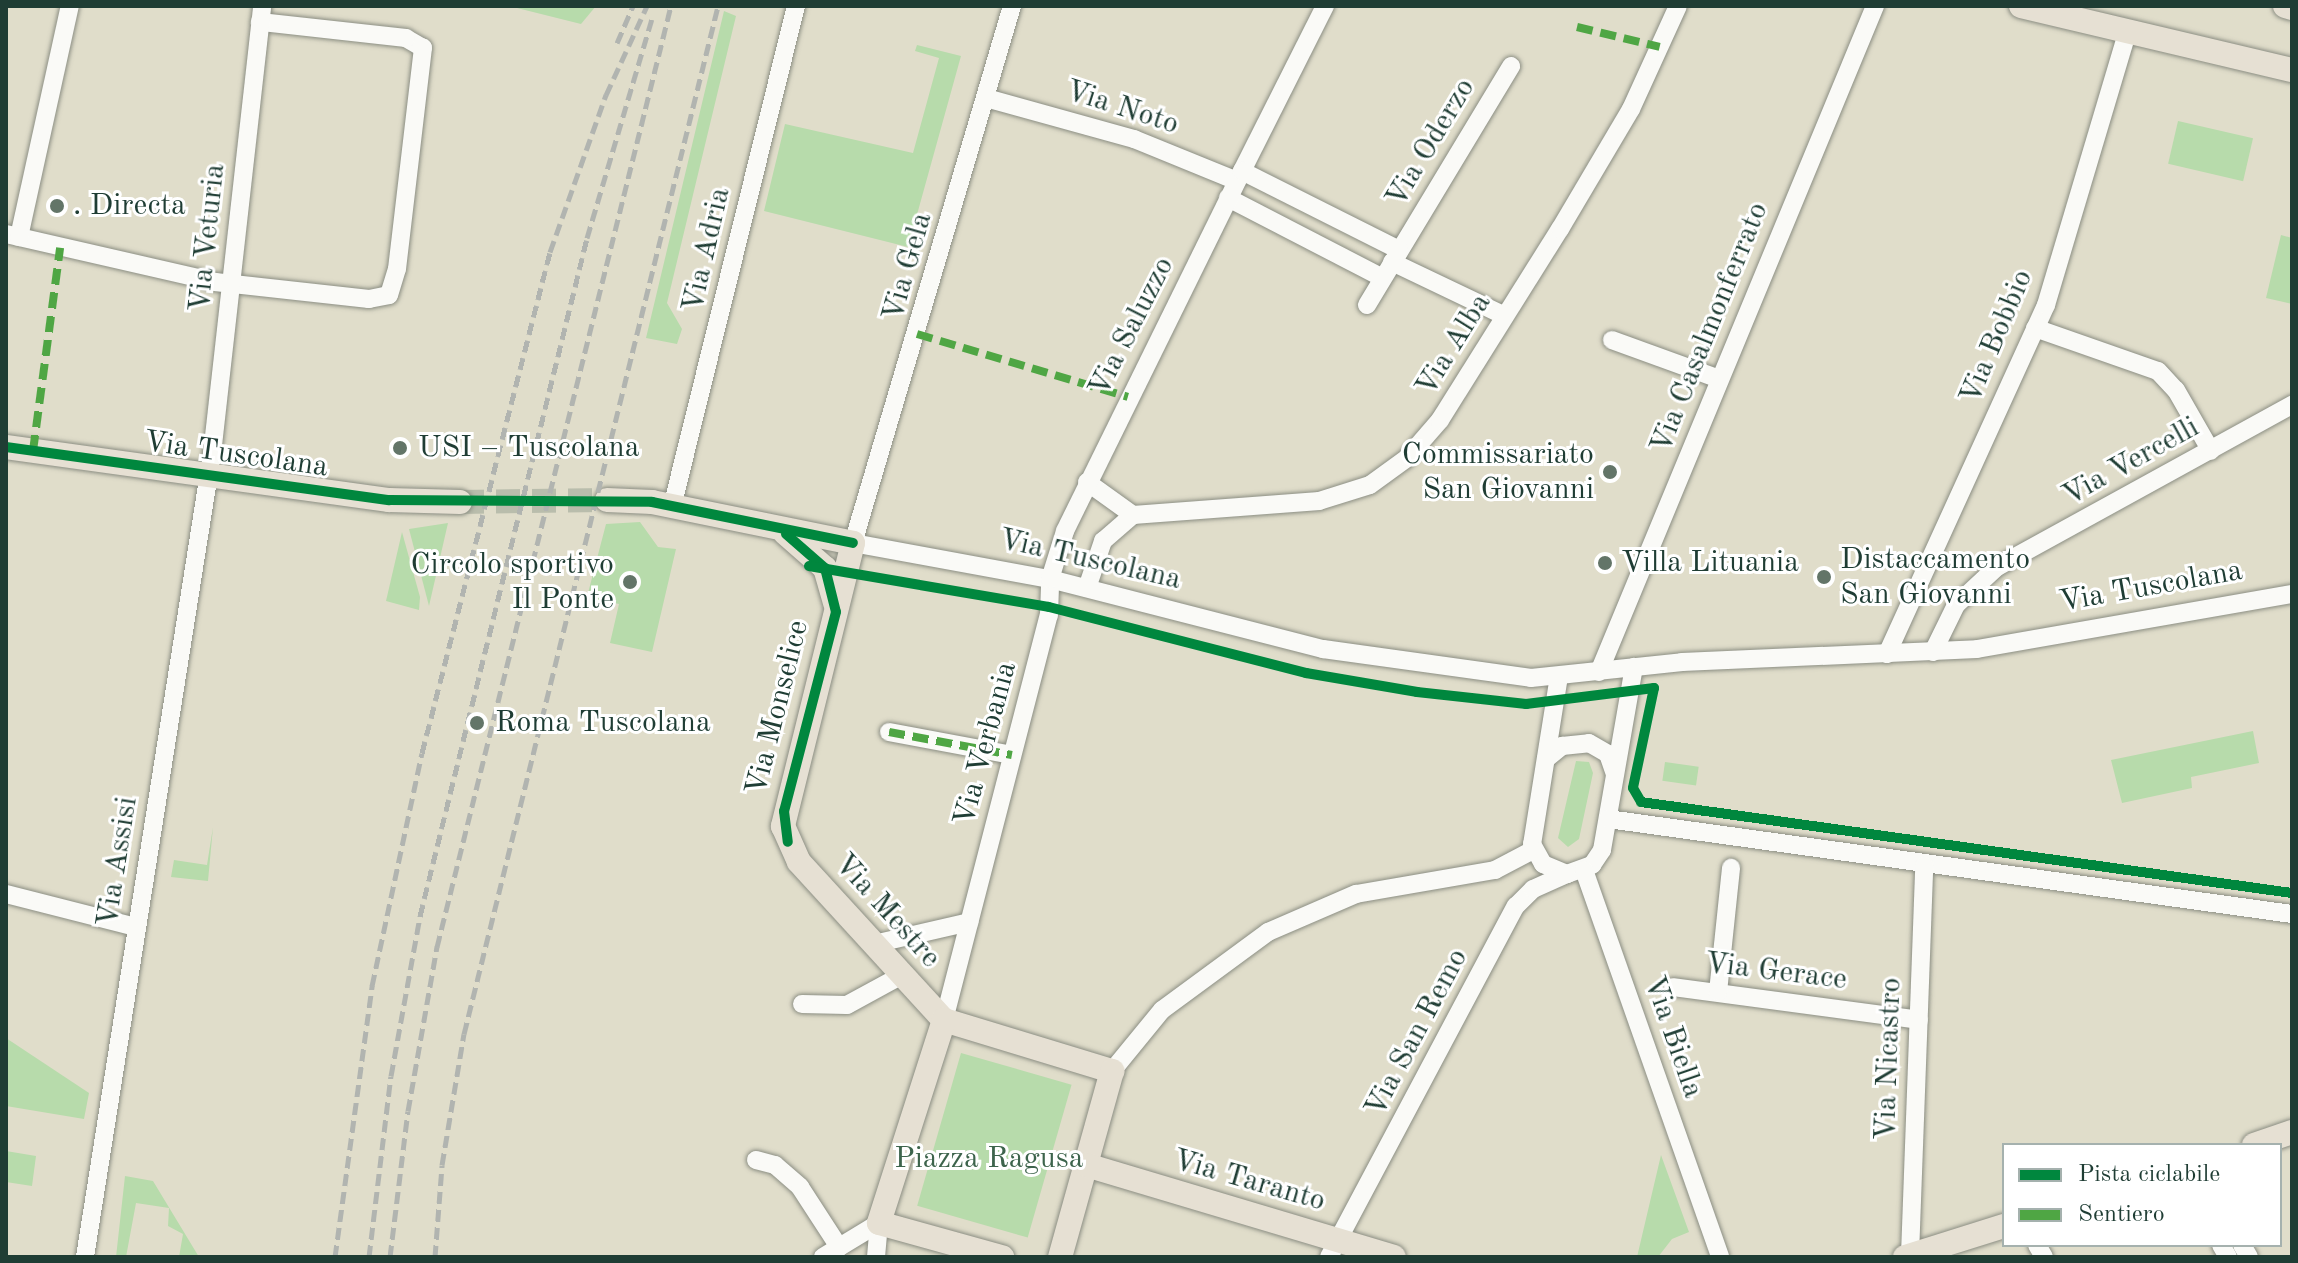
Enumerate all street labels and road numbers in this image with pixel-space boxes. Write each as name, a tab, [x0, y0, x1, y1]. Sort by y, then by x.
street label: Via Oderzo	[1378, 72, 1484, 214]
street label: Via Noto	[1061, 73, 1183, 143]
street label: Via Veturia	[182, 162, 234, 314]
street label: Via Adria	[675, 184, 739, 316]
street label: Via Casalmonferrato	[1643, 197, 1777, 459]
street label: Via Gela	[875, 208, 941, 326]
street label: Via Saluzzo	[1081, 251, 1183, 403]
street label: Via Bobbio	[1953, 264, 2041, 410]
street label: Via Alba	[1408, 287, 1500, 403]
street label: Via Vercelli	[2056, 410, 2206, 514]
street label: Via Tuscolana	[142, 424, 330, 486]
street label: Via Tuscolana	[996, 522, 1184, 598]
street label: Via Tuscolana	[2057, 553, 2245, 621]
street label: Via Monselice	[739, 617, 817, 799]
street label: Via Verbania	[947, 658, 1025, 830]
street label: Via Assisi	[90, 794, 146, 930]
street label: Via Mestre	[826, 846, 948, 976]
street label: Via San Remo	[1358, 943, 1476, 1123]
street label: Via Gerace	[1703, 945, 1849, 999]
street label: Via Biella	[1635, 971, 1711, 1103]
street label: Via Nicastro	[1868, 977, 1910, 1141]
street label: Via Taranto	[1169, 1142, 1329, 1220]

